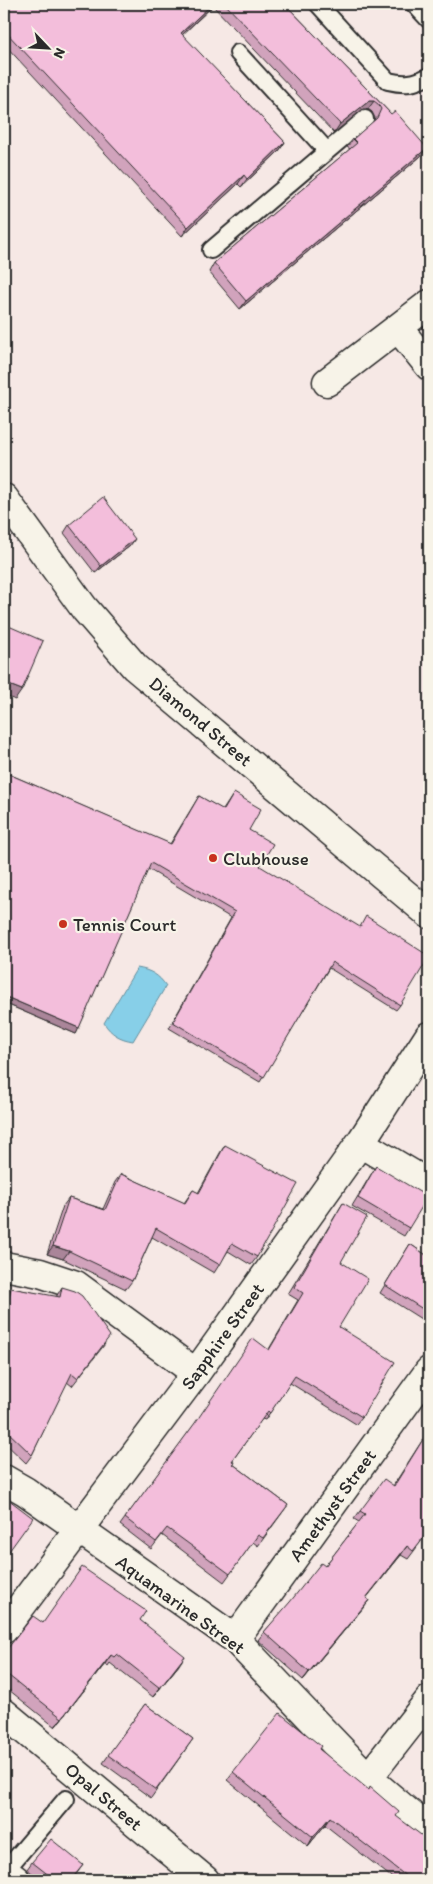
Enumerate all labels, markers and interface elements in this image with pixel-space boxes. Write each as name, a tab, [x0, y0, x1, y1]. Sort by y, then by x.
north arrow	[22, 22, 72, 72]
text: N	[50, 45, 69, 61]
street label: Diamond Street	[144, 672, 257, 771]
place label: Clubhouse	[223, 847, 309, 870]
marker: Clubhouse	[207, 852, 219, 864]
place label: Tennis Court	[73, 913, 176, 936]
marker: Tennis Court	[57, 918, 69, 930]
street label: Sapphire Street	[176, 1278, 269, 1394]
street label: Amethyst Street	[284, 1445, 381, 1566]
street label: Aquamarine Street	[112, 1550, 250, 1659]
street label: Opal Street	[60, 1757, 147, 1835]

